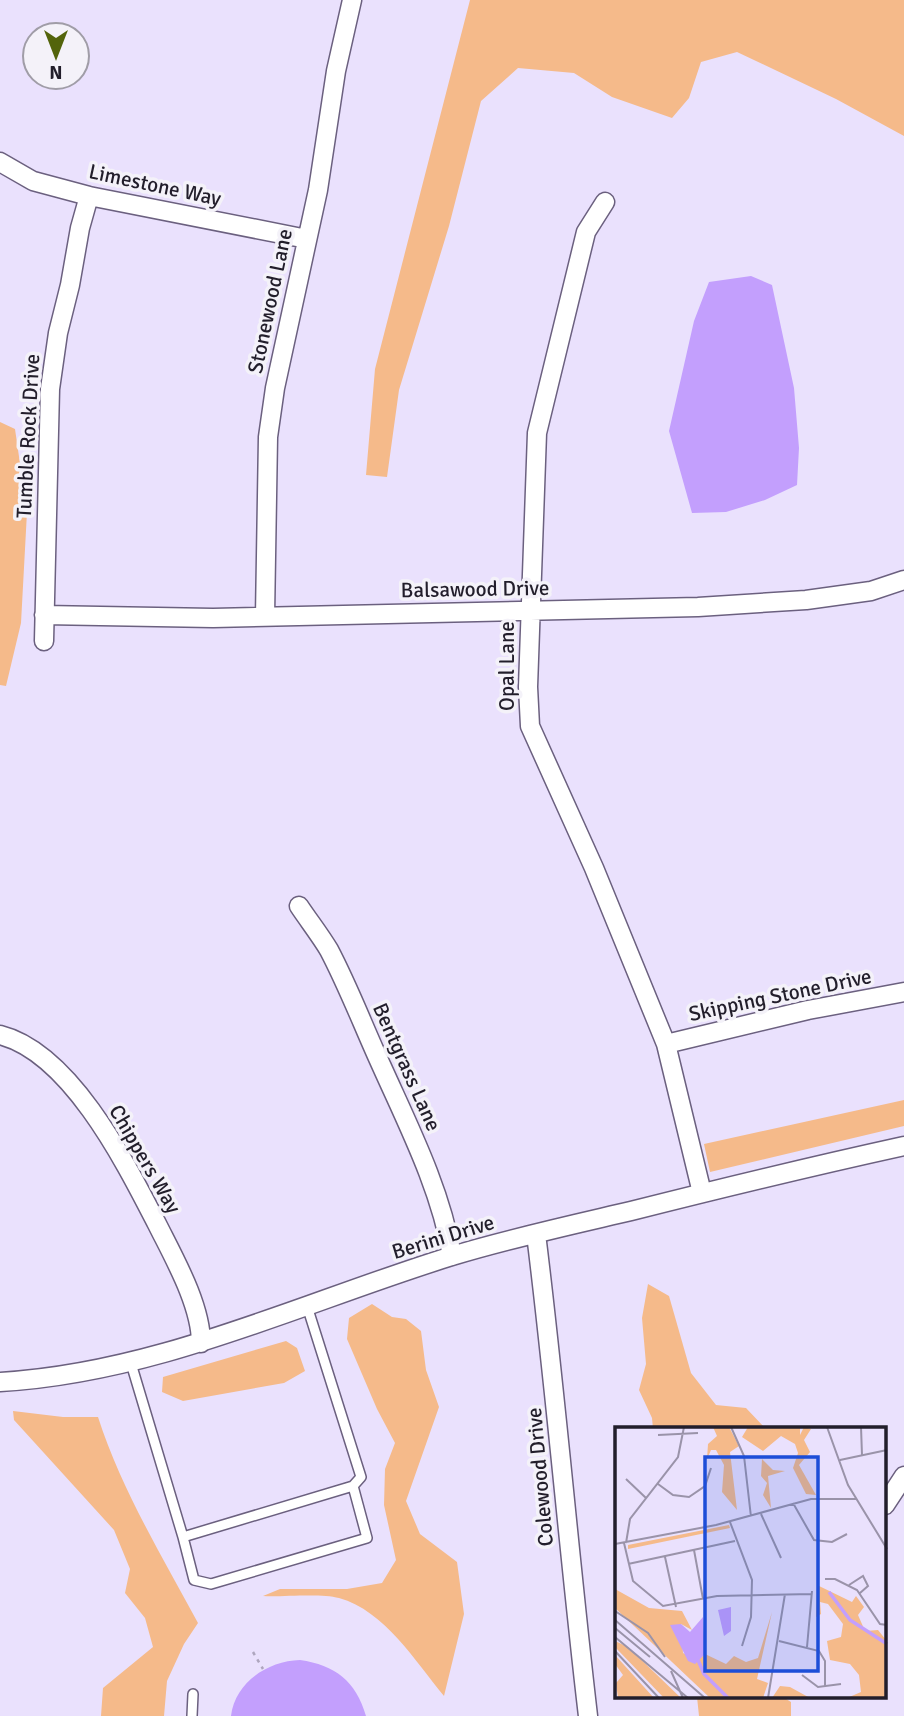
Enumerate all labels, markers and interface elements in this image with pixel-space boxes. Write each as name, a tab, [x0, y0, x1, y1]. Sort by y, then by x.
north arrow	[21, 21, 91, 91]
text: N	[49, 60, 63, 84]
street label: Limestone Way	[86, 158, 224, 212]
street label: Stonewood Lane	[242, 226, 298, 376]
street label: Tumble Rock Drive	[11, 353, 45, 519]
street label: Balsawood Drive	[401, 575, 549, 603]
street label: Opal Lane	[494, 621, 520, 711]
street label: Skipping Stone Drive	[686, 963, 874, 1027]
street label: Bentgrass Lane	[367, 999, 447, 1135]
street label: Chippers Way	[103, 1100, 187, 1218]
street label: Berini Drive	[389, 1209, 497, 1265]
street label: Colewood Drive	[521, 1407, 559, 1547]
inset map	[615, 1427, 886, 1698]

